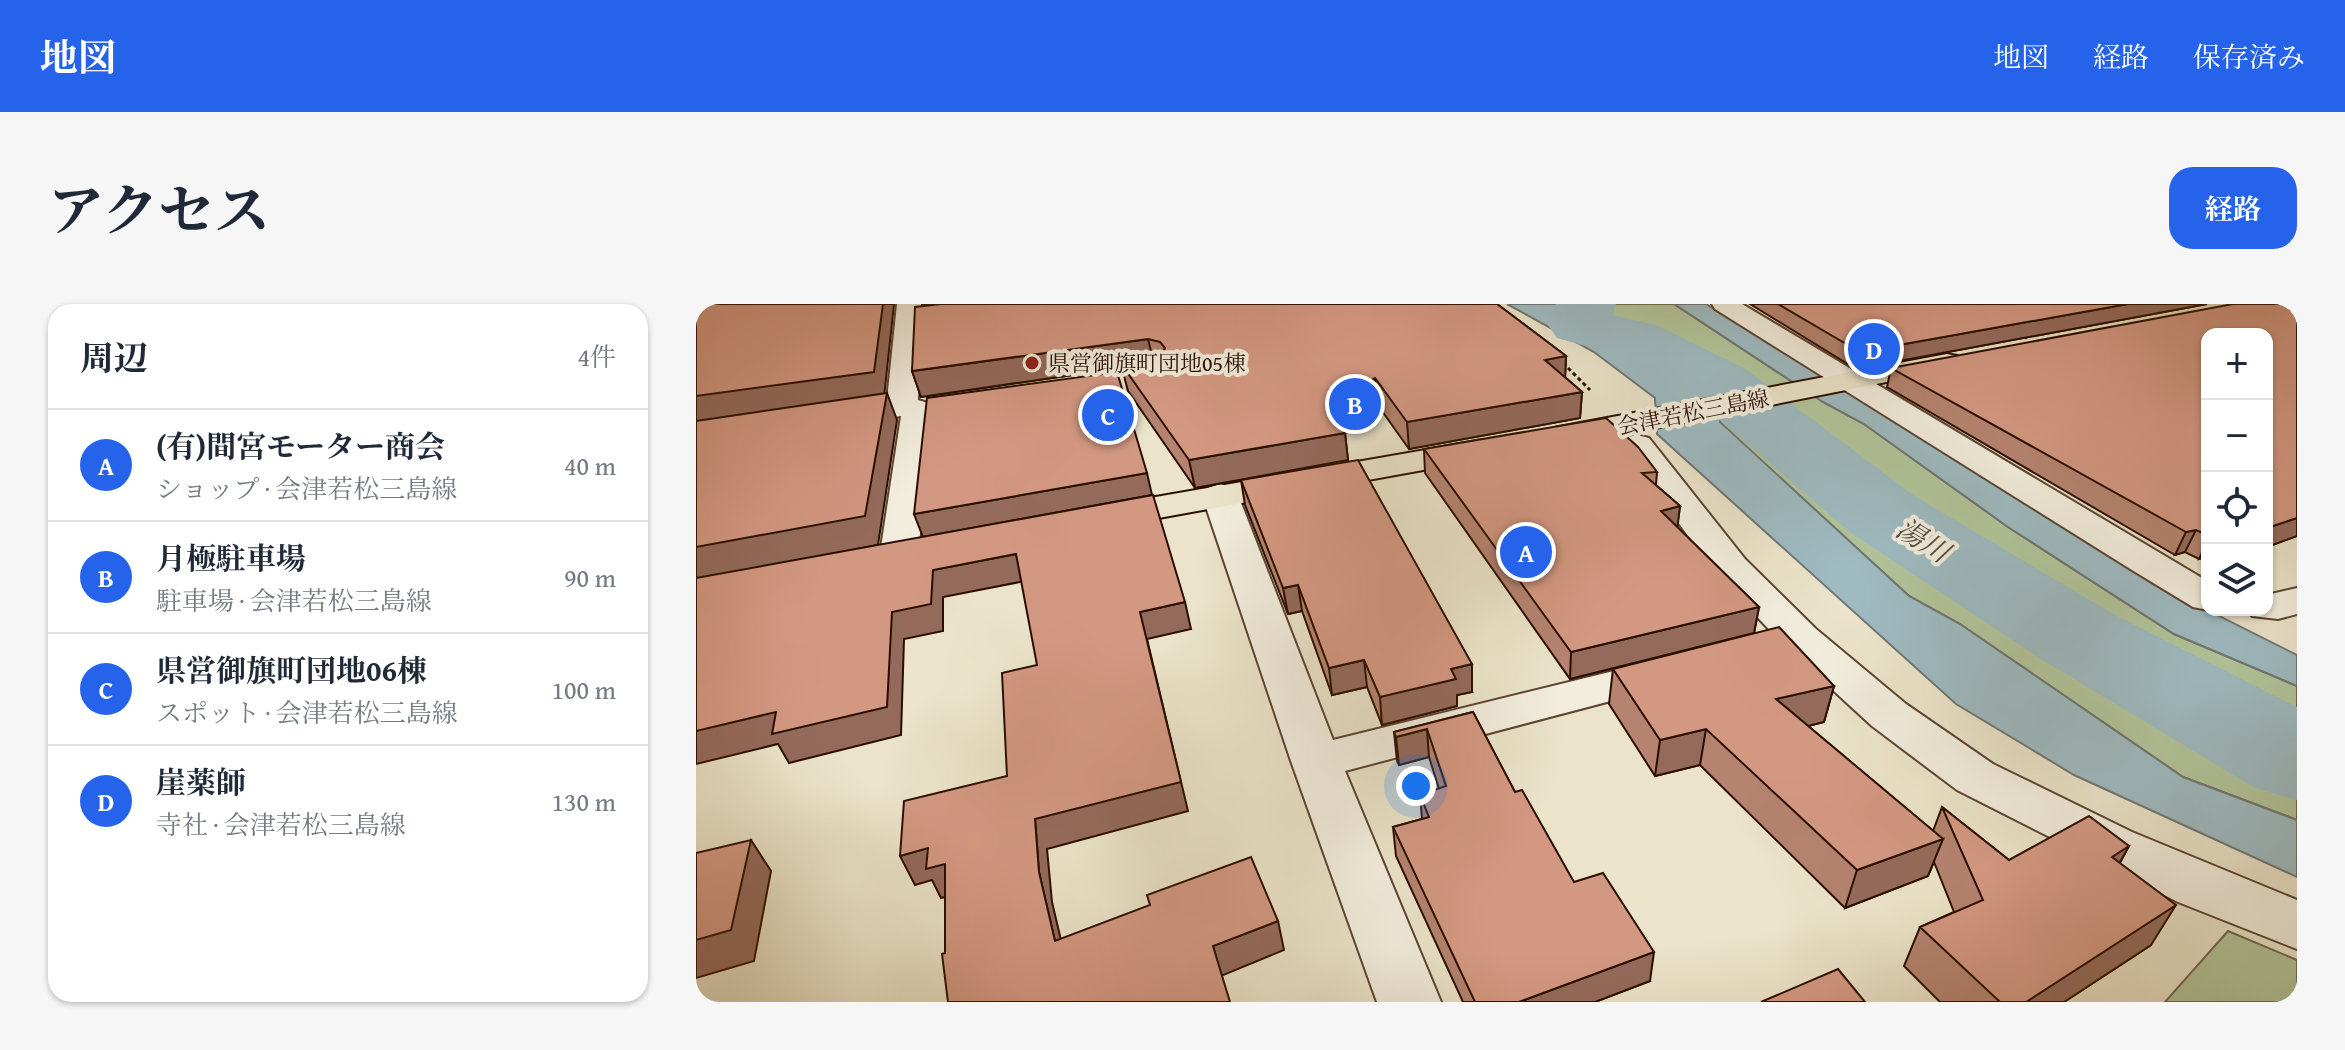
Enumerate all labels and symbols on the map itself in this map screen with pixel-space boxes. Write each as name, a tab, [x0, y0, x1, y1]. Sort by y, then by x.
pin: D	[1848, 319, 1900, 379]
place label: 県営御旗町団地05棟	[1048, 347, 1245, 379]
marker: 県営御旗町団地05棟	[1023, 354, 1041, 372]
pin: B	[1329, 374, 1381, 434]
street label: 会津若松三島線	[1614, 382, 1772, 442]
pin: C	[1082, 385, 1134, 445]
water label: 湯川	[1889, 507, 1960, 573]
pin: A	[1500, 522, 1552, 582]
your location	[1396, 766, 1436, 806]

